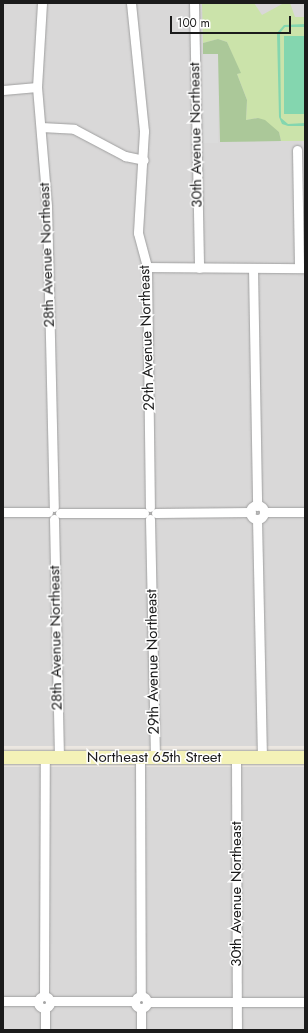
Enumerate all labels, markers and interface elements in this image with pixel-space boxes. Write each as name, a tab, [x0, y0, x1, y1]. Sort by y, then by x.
scale bar	[172, 8, 293, 34]
text: 100 m	[177, 14, 210, 32]
street label: 30th Avenue Northeast	[186, 62, 206, 208]
street label: 28th Avenue Northeast	[35, 182, 59, 328]
street label: 29th Avenue Northeast	[135, 265, 159, 411]
street label: 28th Avenue Northeast	[46, 565, 66, 711]
street label: 29th Avenue Northeast	[143, 589, 163, 735]
street label: Northeast 65th Street	[87, 749, 221, 767]
street label: 30th Avenue Northeast	[228, 821, 246, 967]

